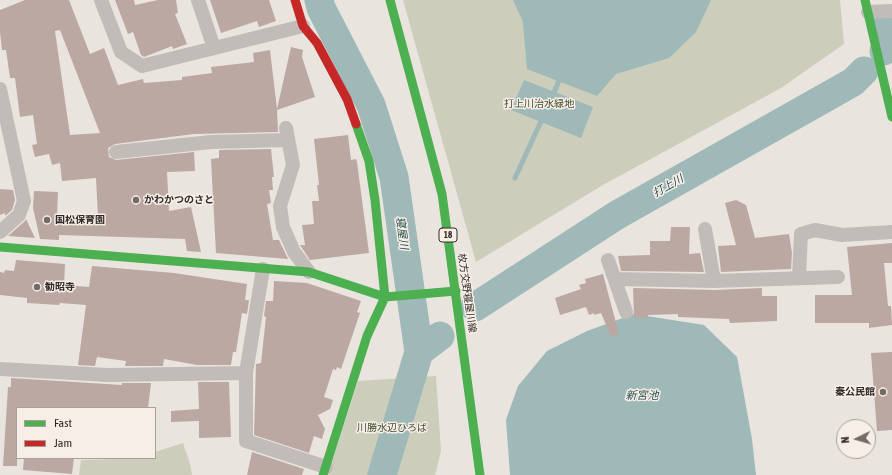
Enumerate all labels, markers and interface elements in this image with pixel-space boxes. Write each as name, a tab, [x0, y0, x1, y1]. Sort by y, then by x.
park label: 打上川治水緑地	[504, 98, 574, 110]
water label: 打上川	[650, 172, 686, 200]
place label: かわかつのさと	[144, 194, 214, 206]
marker: かわかつのさと	[131, 195, 141, 205]
place label: 国松保育園	[55, 214, 105, 226]
marker: 国松保育園	[42, 215, 52, 225]
water label: 寝屋川	[393, 216, 411, 250]
road number: 18	[439, 228, 457, 242]
street label: 枚方交野寝屋川線	[455, 253, 479, 333]
place label: 勧昭寺	[45, 281, 75, 293]
marker: 勧昭寺	[32, 282, 42, 292]
place label: 秦公民館	[835, 386, 875, 398]
marker: 秦公民館	[878, 387, 888, 397]
water label: 新宮池	[626, 389, 658, 403]
legend	[16, 407, 156, 459]
text: Fast	[54, 416, 72, 430]
north arrow	[836, 419, 876, 459]
park label: 川勝水辺ひろば	[357, 422, 427, 434]
text: Jam	[54, 436, 72, 450]
text: N	[839, 436, 851, 444]

